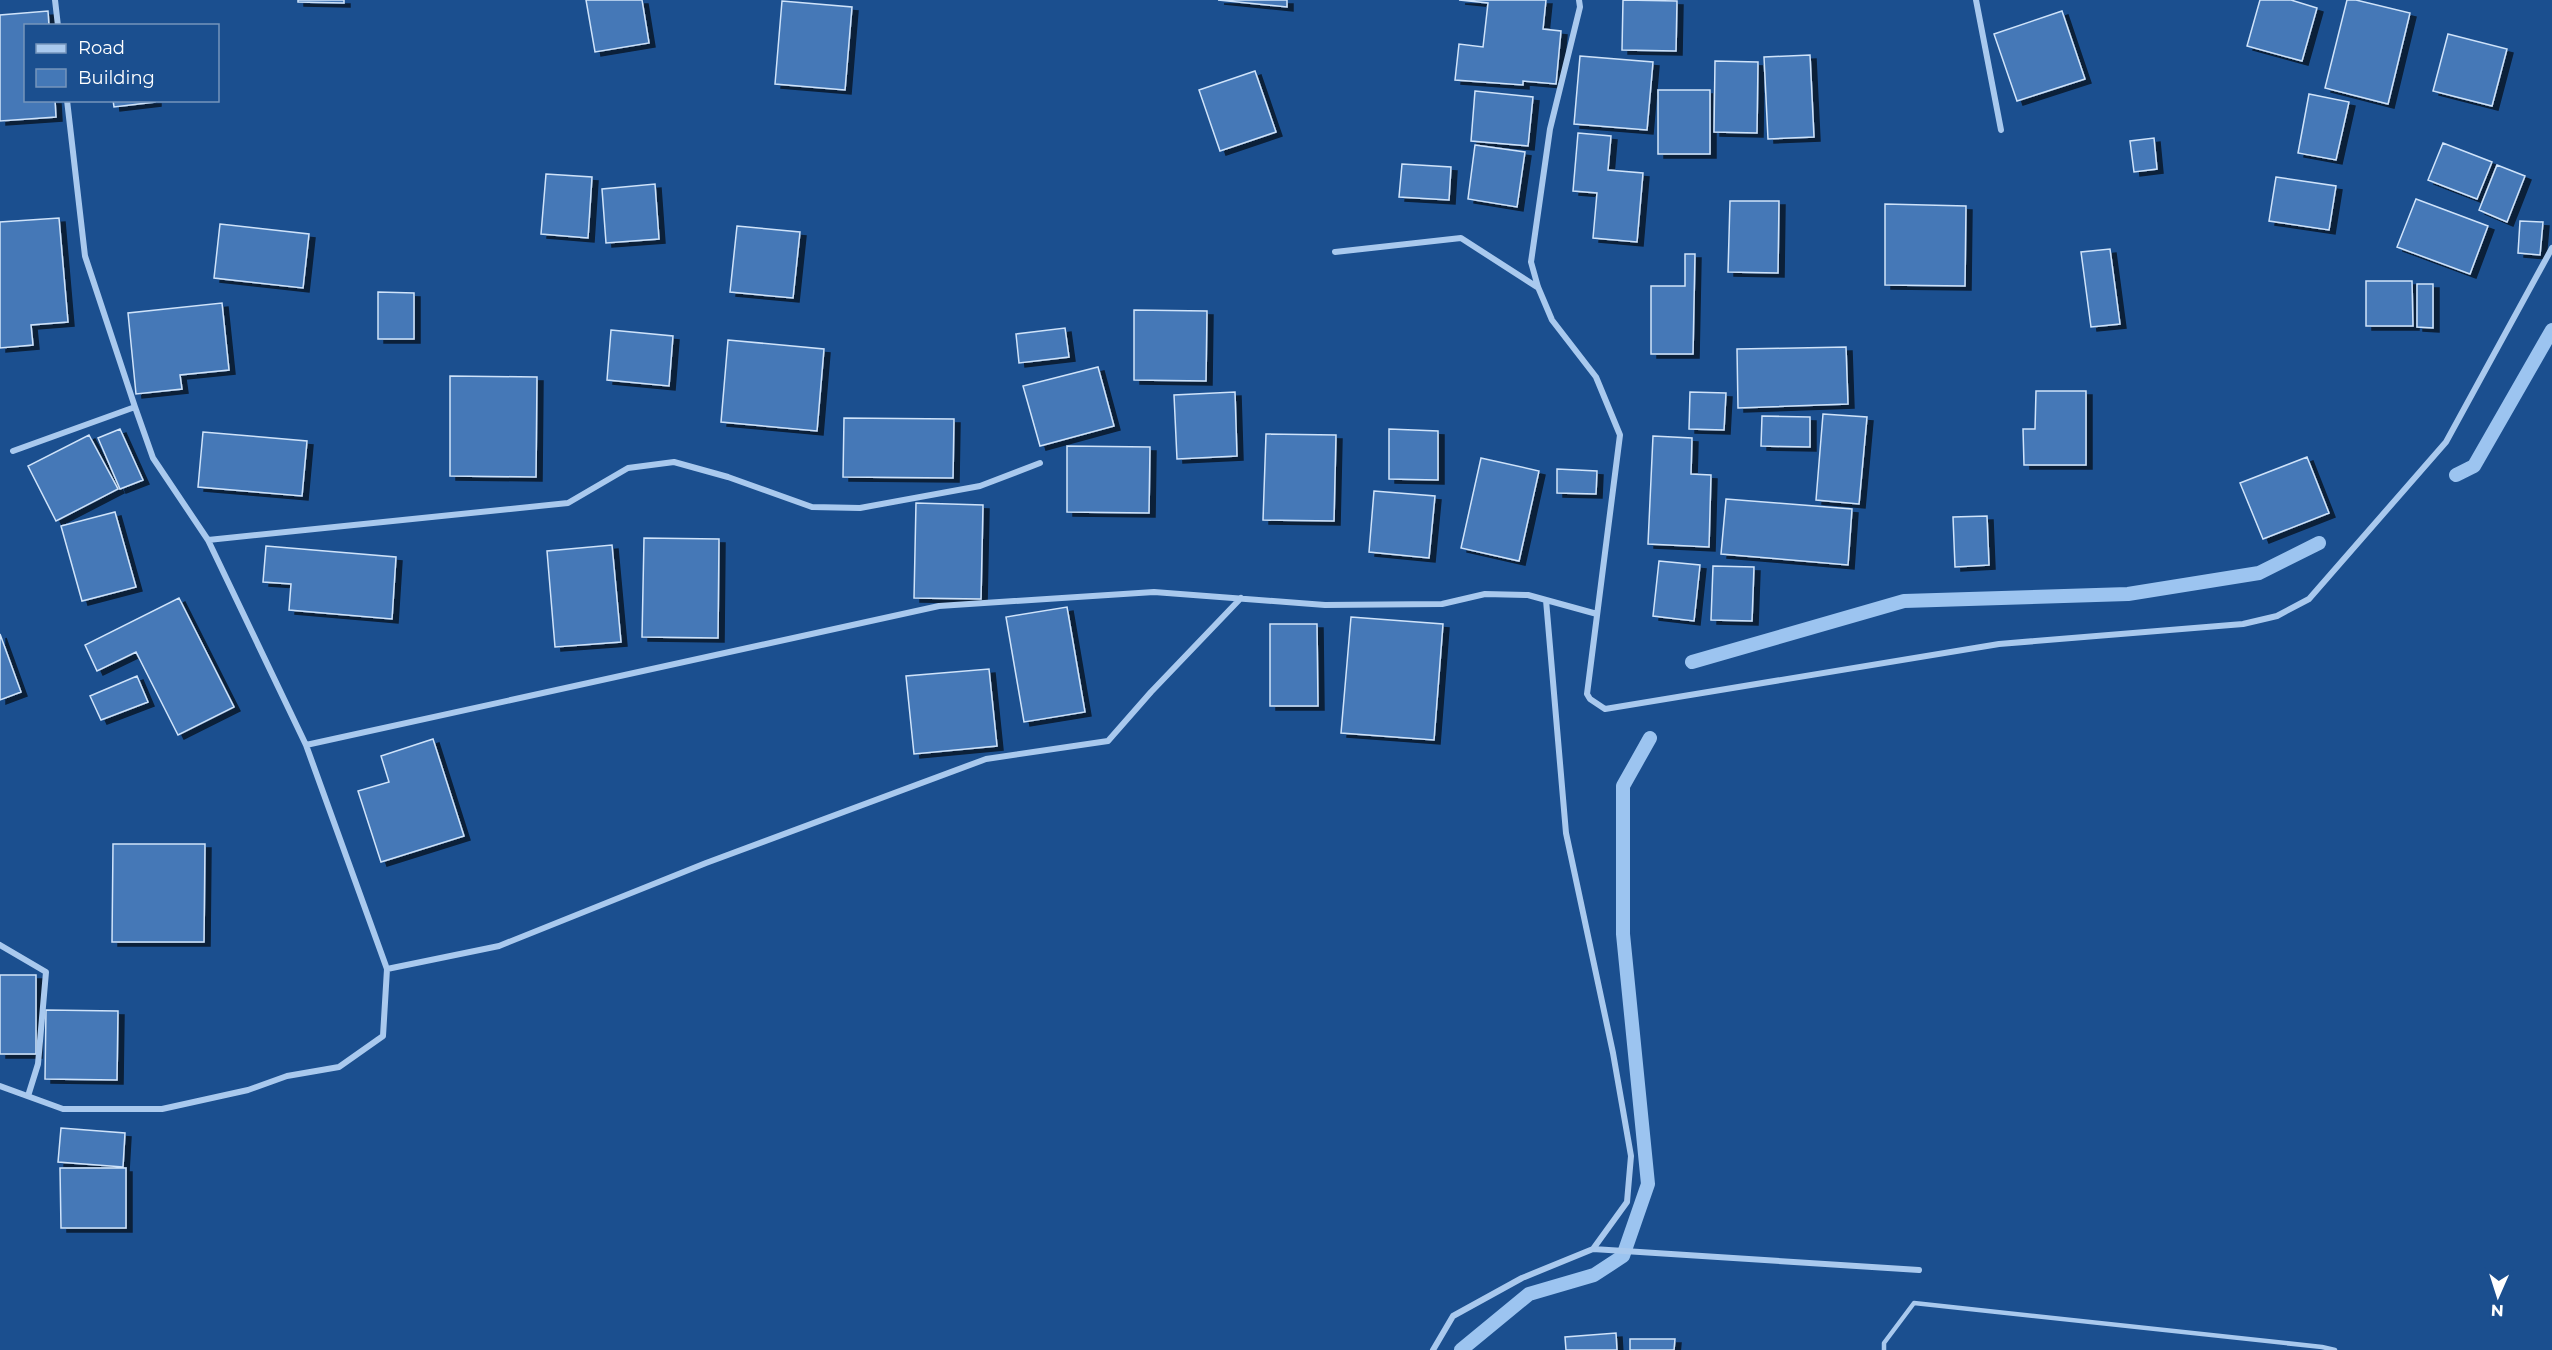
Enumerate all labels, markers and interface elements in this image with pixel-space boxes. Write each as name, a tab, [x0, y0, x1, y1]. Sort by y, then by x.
legend	[24, 24, 219, 102]
text: Road	[78, 37, 125, 59]
text: Building	[78, 67, 155, 89]
north arrow	[2468, 1266, 2528, 1326]
text: N	[2490, 1301, 2504, 1320]

